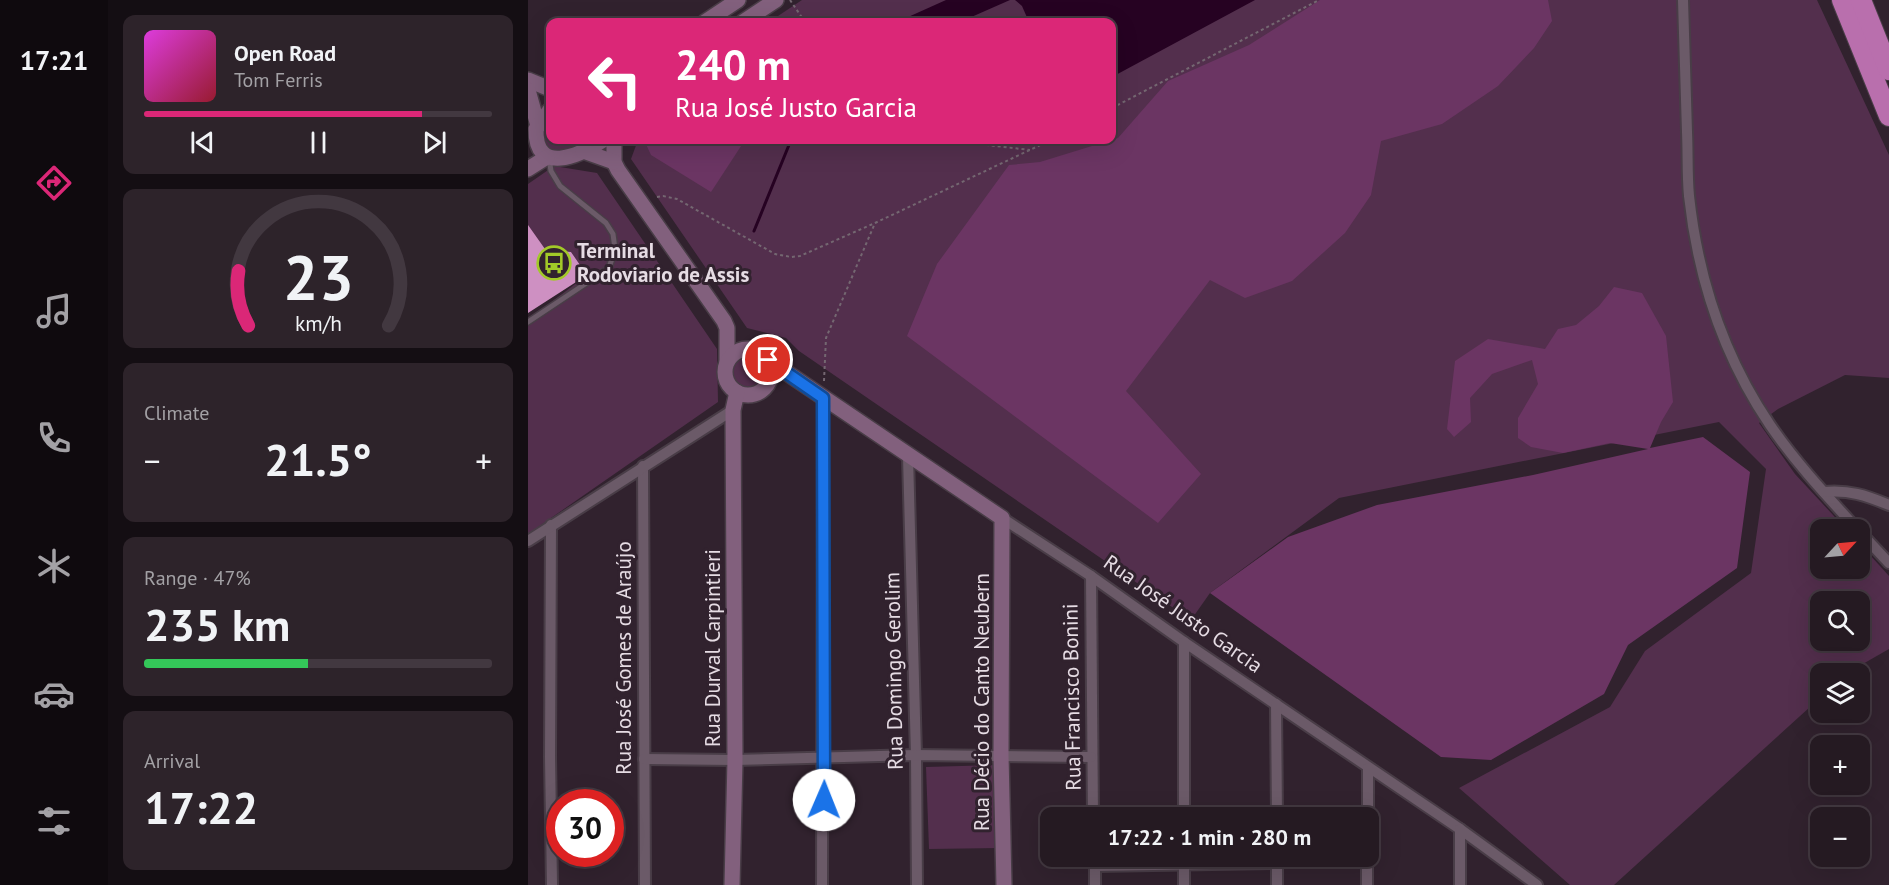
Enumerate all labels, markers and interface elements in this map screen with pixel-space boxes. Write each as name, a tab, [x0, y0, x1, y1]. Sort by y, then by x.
text: 240 m	[675, 37, 791, 92]
text: Open Road	[234, 39, 336, 67]
icon: left	[576, 42, 654, 120]
text: 17:21	[20, 43, 88, 77]
text: Tom Ferris	[234, 67, 323, 93]
text: Rua José Justo Garcia	[675, 90, 917, 124]
icon: previous	[186, 126, 219, 159]
icon: pause	[302, 126, 335, 159]
icon: next	[418, 126, 451, 159]
icon: directions	[33, 162, 75, 204]
text: 23	[283, 236, 353, 317]
place label: Terminal Rodoviario de Assis	[577, 237, 749, 288]
bus stop icon: Terminal Rodoviario de Assis	[536, 245, 572, 281]
icon: music	[33, 290, 75, 332]
text: km/h	[294, 309, 341, 337]
pin	[742, 334, 793, 385]
icon: arrive	[751, 343, 784, 376]
text: Climate	[144, 400, 210, 426]
icon: phone	[33, 417, 75, 459]
text: 21.5°	[264, 430, 372, 488]
text: −	[144, 439, 161, 482]
text: +	[475, 439, 492, 482]
north arrow	[1810, 519, 1870, 579]
map controls	[1810, 519, 1870, 867]
street label: Rua José Gomes de Araújo	[610, 541, 637, 775]
icon: climate	[33, 545, 75, 587]
street label: Rua Durval Carpintieri	[699, 549, 726, 747]
street label: Rua José Justo Garcia	[1099, 549, 1268, 679]
text: Range · 47%	[144, 565, 251, 591]
street label: Rua Domingo Gerolim	[878, 572, 909, 770]
street label: Rua Décio do Canto Neubern	[968, 573, 995, 831]
button: search	[1810, 591, 1870, 651]
text: 235 km	[144, 595, 290, 653]
street label: Rua Francisco Bonini	[1056, 603, 1087, 791]
button: layers	[1810, 663, 1870, 723]
icon: car	[33, 673, 75, 715]
button: +	[1810, 735, 1870, 795]
text: Arrival	[144, 748, 200, 774]
position arrow	[792, 768, 856, 832]
text: 17:22	[144, 778, 258, 836]
speed limit sign: 30	[546, 789, 624, 867]
icon: filters	[33, 800, 75, 842]
button: −	[1810, 807, 1870, 867]
text: 17:22 · 1 min · 280 m	[1108, 823, 1311, 851]

